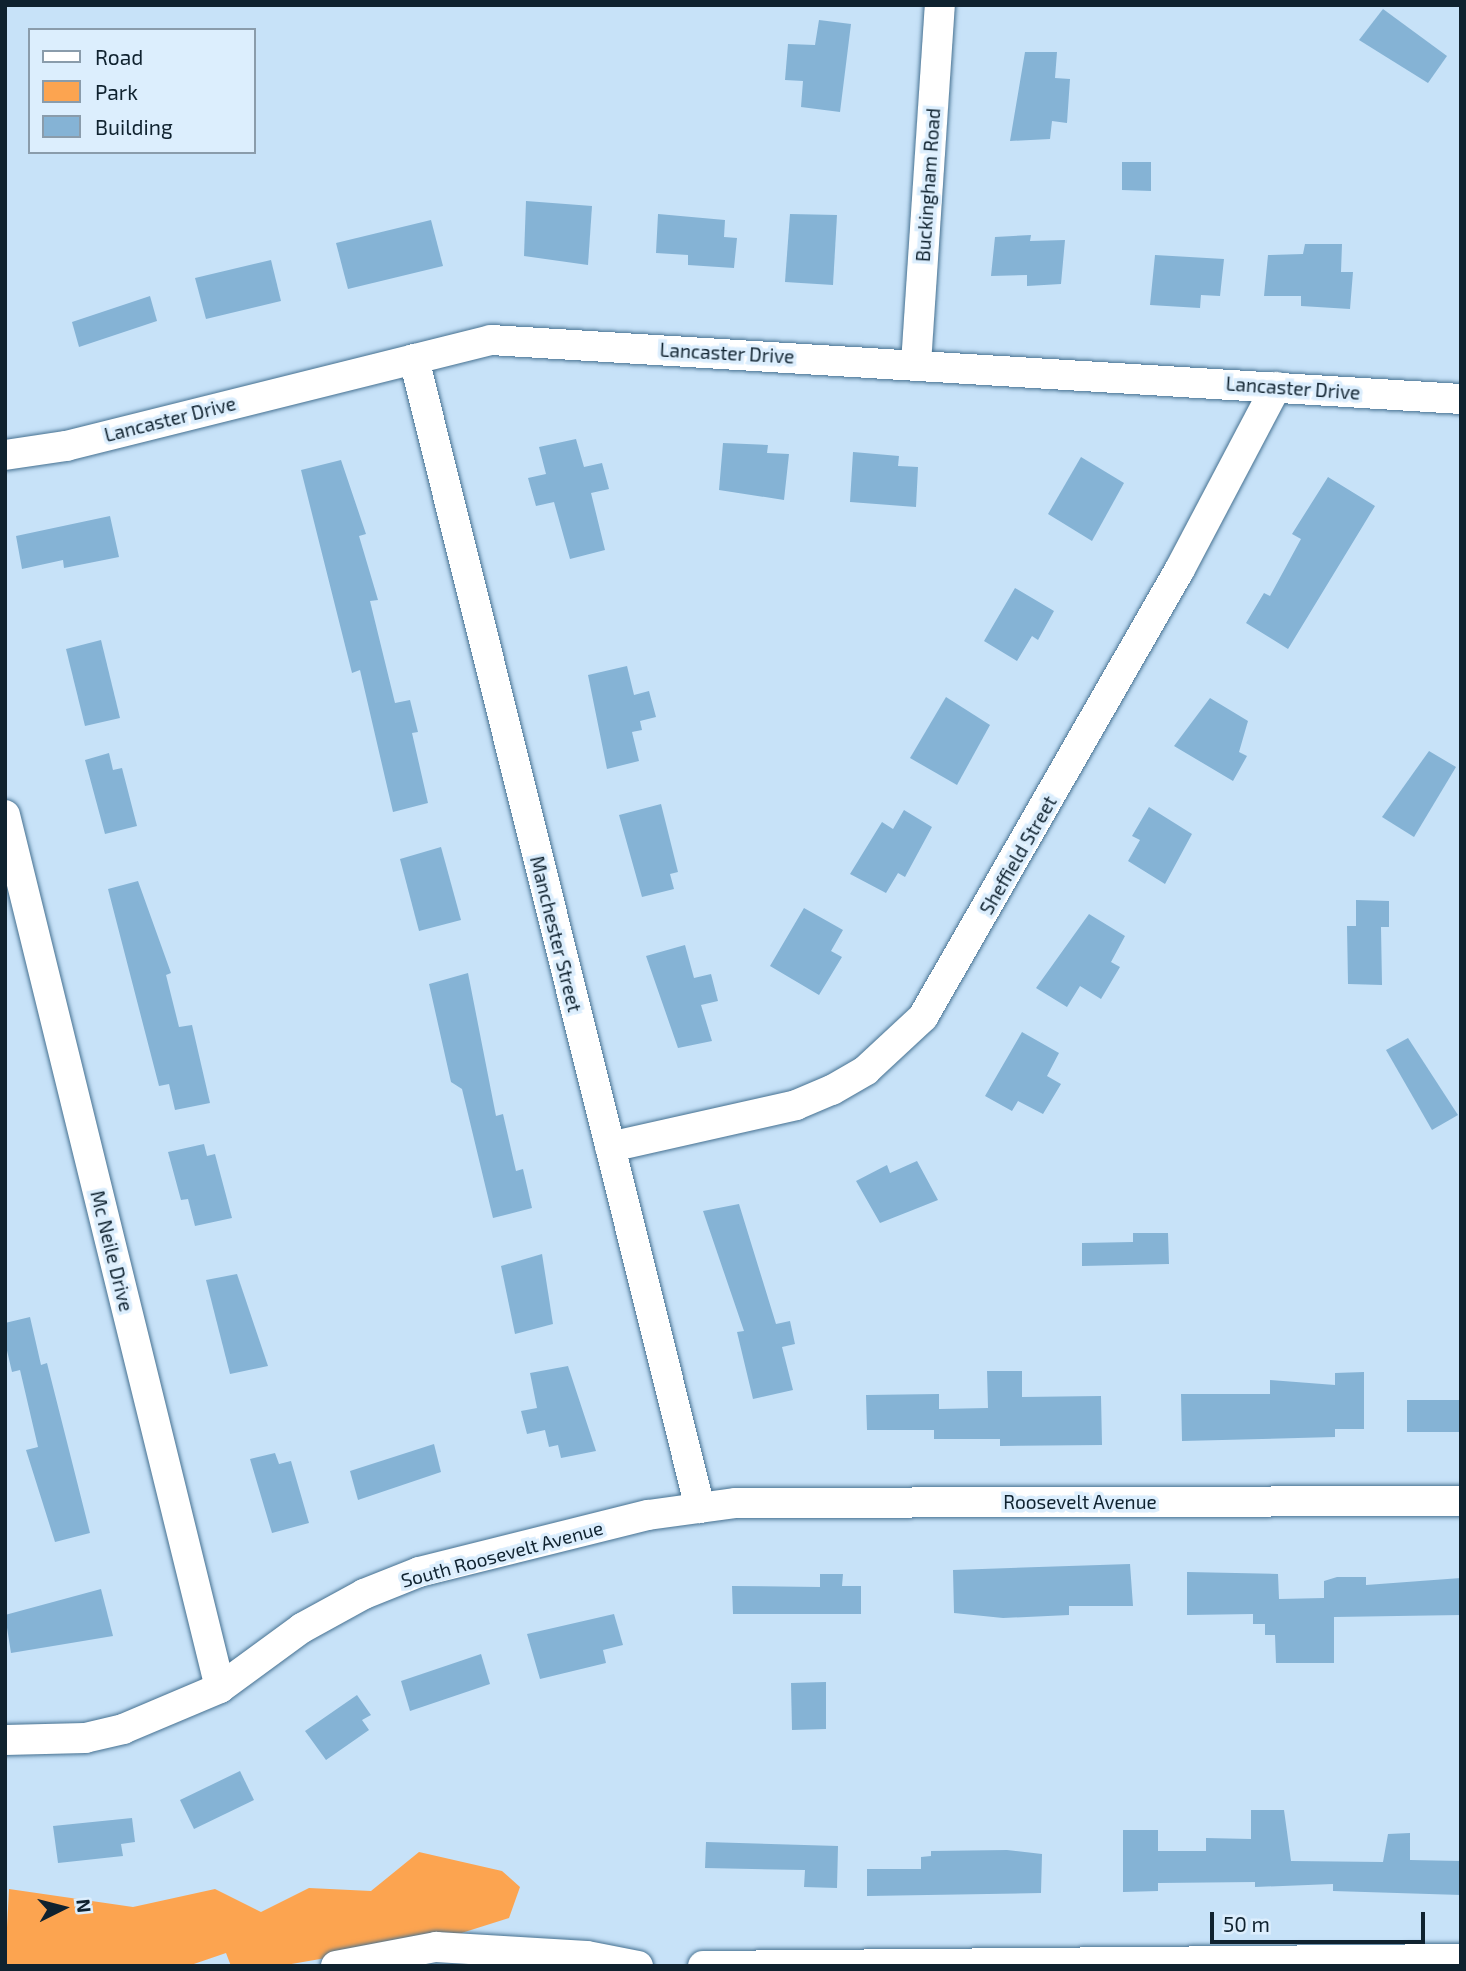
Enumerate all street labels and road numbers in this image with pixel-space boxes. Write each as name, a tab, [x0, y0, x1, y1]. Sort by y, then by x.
street label: Buckingham Road	[911, 107, 945, 263]
street label: Lancaster Drive	[659, 338, 795, 368]
street label: Lancaster Drive	[1225, 372, 1361, 404]
street label: Lancaster Drive	[102, 392, 238, 446]
street label: Sheffield Street	[975, 792, 1061, 918]
street label: Manchester Street	[526, 853, 586, 1015]
street label: Mc Neile Drive	[86, 1188, 138, 1314]
street label: Roosevelt Avenue	[1003, 1491, 1157, 1513]
street label: South Roosevelt Avenue	[398, 1516, 606, 1592]

